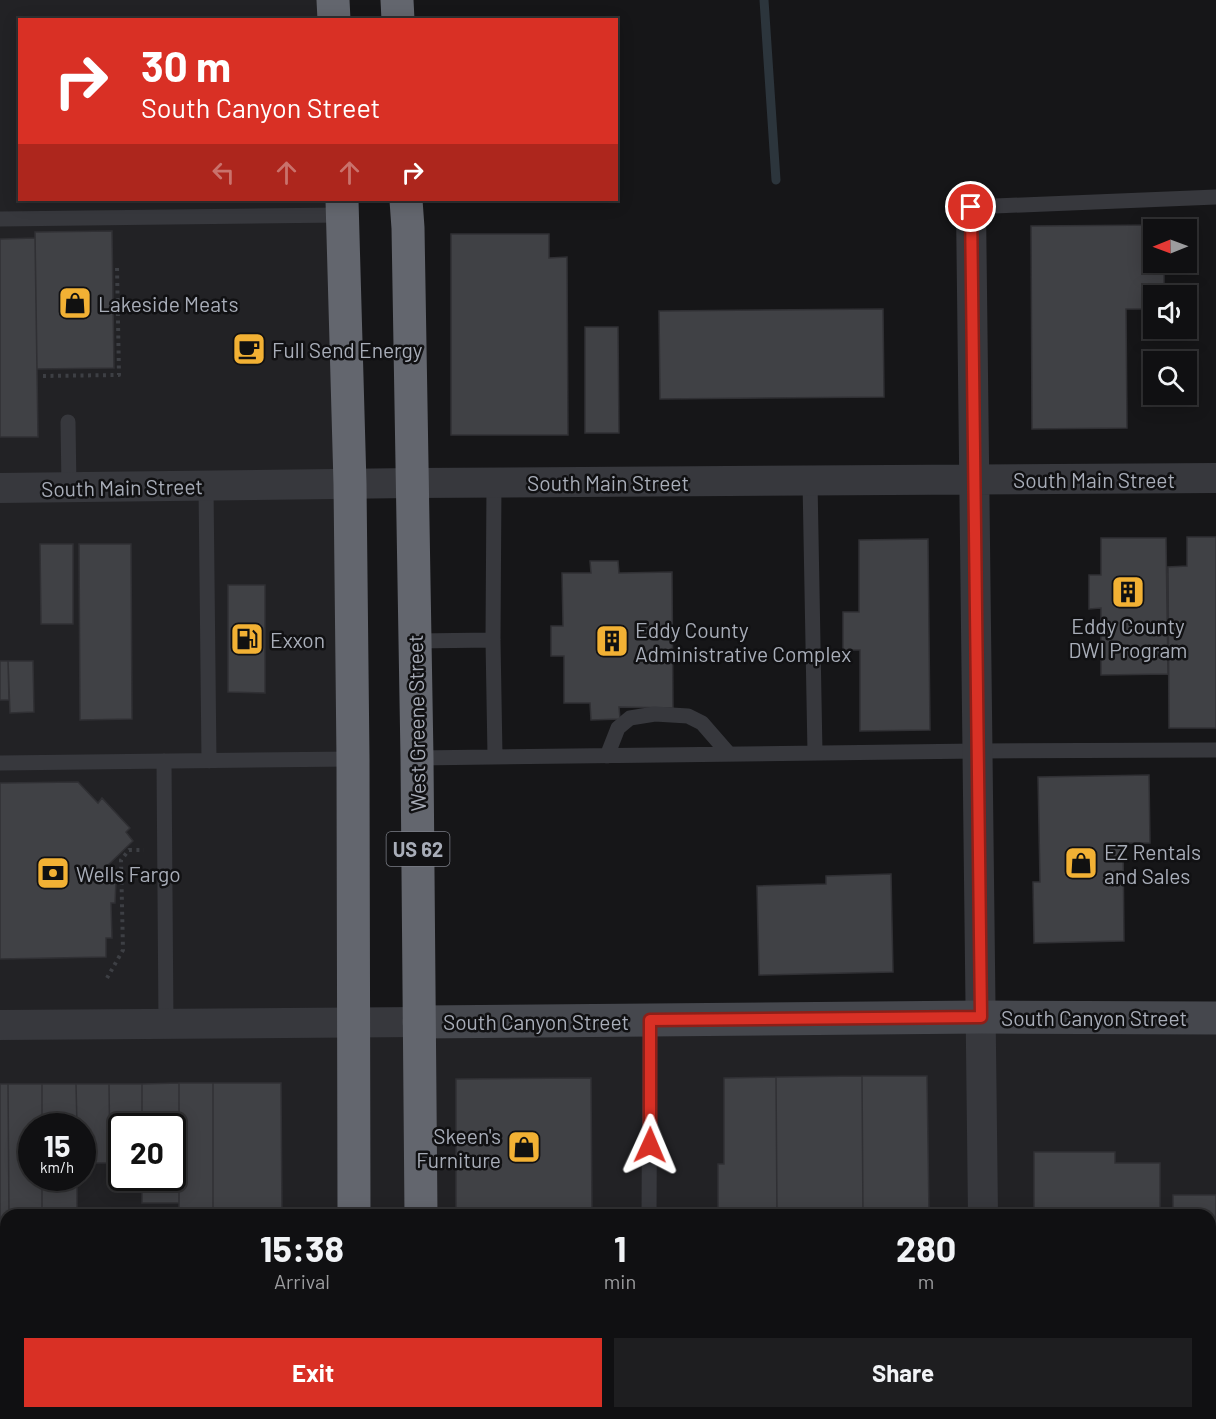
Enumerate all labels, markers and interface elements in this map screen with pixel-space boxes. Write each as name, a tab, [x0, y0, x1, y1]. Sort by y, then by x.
text: 30 m	[141, 40, 231, 90]
icon: right	[42, 42, 120, 120]
text: South Canyon Street	[141, 91, 380, 123]
icon: left	[207, 156, 240, 189]
icon: ahead	[270, 156, 303, 189]
icon: ahead	[333, 156, 366, 189]
icon: right	[396, 156, 429, 189]
pin	[945, 181, 996, 232]
icon: arrive	[954, 190, 987, 223]
north arrow	[1143, 219, 1197, 273]
map controls	[1143, 219, 1197, 405]
shop icon: Lakeside Meats	[57, 285, 93, 321]
button: sound	[1143, 285, 1197, 339]
place label: Lakeside Meats	[98, 291, 239, 316]
cafe icon: Full Send Energy	[231, 331, 267, 367]
place label: Full Send Energy	[272, 337, 423, 362]
button: search	[1143, 351, 1197, 405]
street label: South Main Street	[1013, 467, 1175, 492]
street label: South Main Street	[527, 470, 689, 495]
street label: South Main Street	[41, 473, 203, 501]
building icon: Eddy County DWI Program	[1110, 574, 1146, 610]
place label: Eddy County DWI Program	[1069, 613, 1187, 662]
place label: Eddy County Administrative Complex	[635, 617, 851, 666]
fuel station icon: Exxon	[229, 621, 265, 657]
building icon: Eddy County Administrative Complex	[594, 623, 630, 659]
place label: Exxon	[270, 627, 325, 652]
street label: West Greene Street	[402, 634, 430, 812]
road number: US 62	[386, 832, 450, 866]
place label: EZ Rentals and Sales	[1104, 839, 1201, 888]
shop icon: EZ Rentals and Sales	[1063, 845, 1099, 881]
bank icon: Wells Fargo	[35, 855, 71, 891]
place label: Wells Fargo	[76, 861, 181, 886]
street label: South Canyon Street	[1001, 1005, 1187, 1030]
street label: South Canyon Street	[443, 1009, 629, 1034]
speed limit sign: 20	[108, 1113, 186, 1191]
position arrow	[618, 1113, 682, 1177]
place label: Skeen's Furniture	[416, 1123, 501, 1172]
text: 15	[44, 1127, 70, 1163]
shop icon: Skeen's Furniture	[506, 1129, 542, 1165]
text: km/h	[40, 1158, 74, 1176]
text: 15:38	[260, 1226, 344, 1269]
text: 1	[614, 1226, 626, 1269]
text: 280	[896, 1226, 956, 1269]
text: Arrival	[274, 1269, 330, 1293]
text: min	[604, 1269, 636, 1293]
text: m	[918, 1269, 934, 1293]
button: Exit	[24, 1338, 602, 1407]
button: Share	[614, 1338, 1192, 1407]

